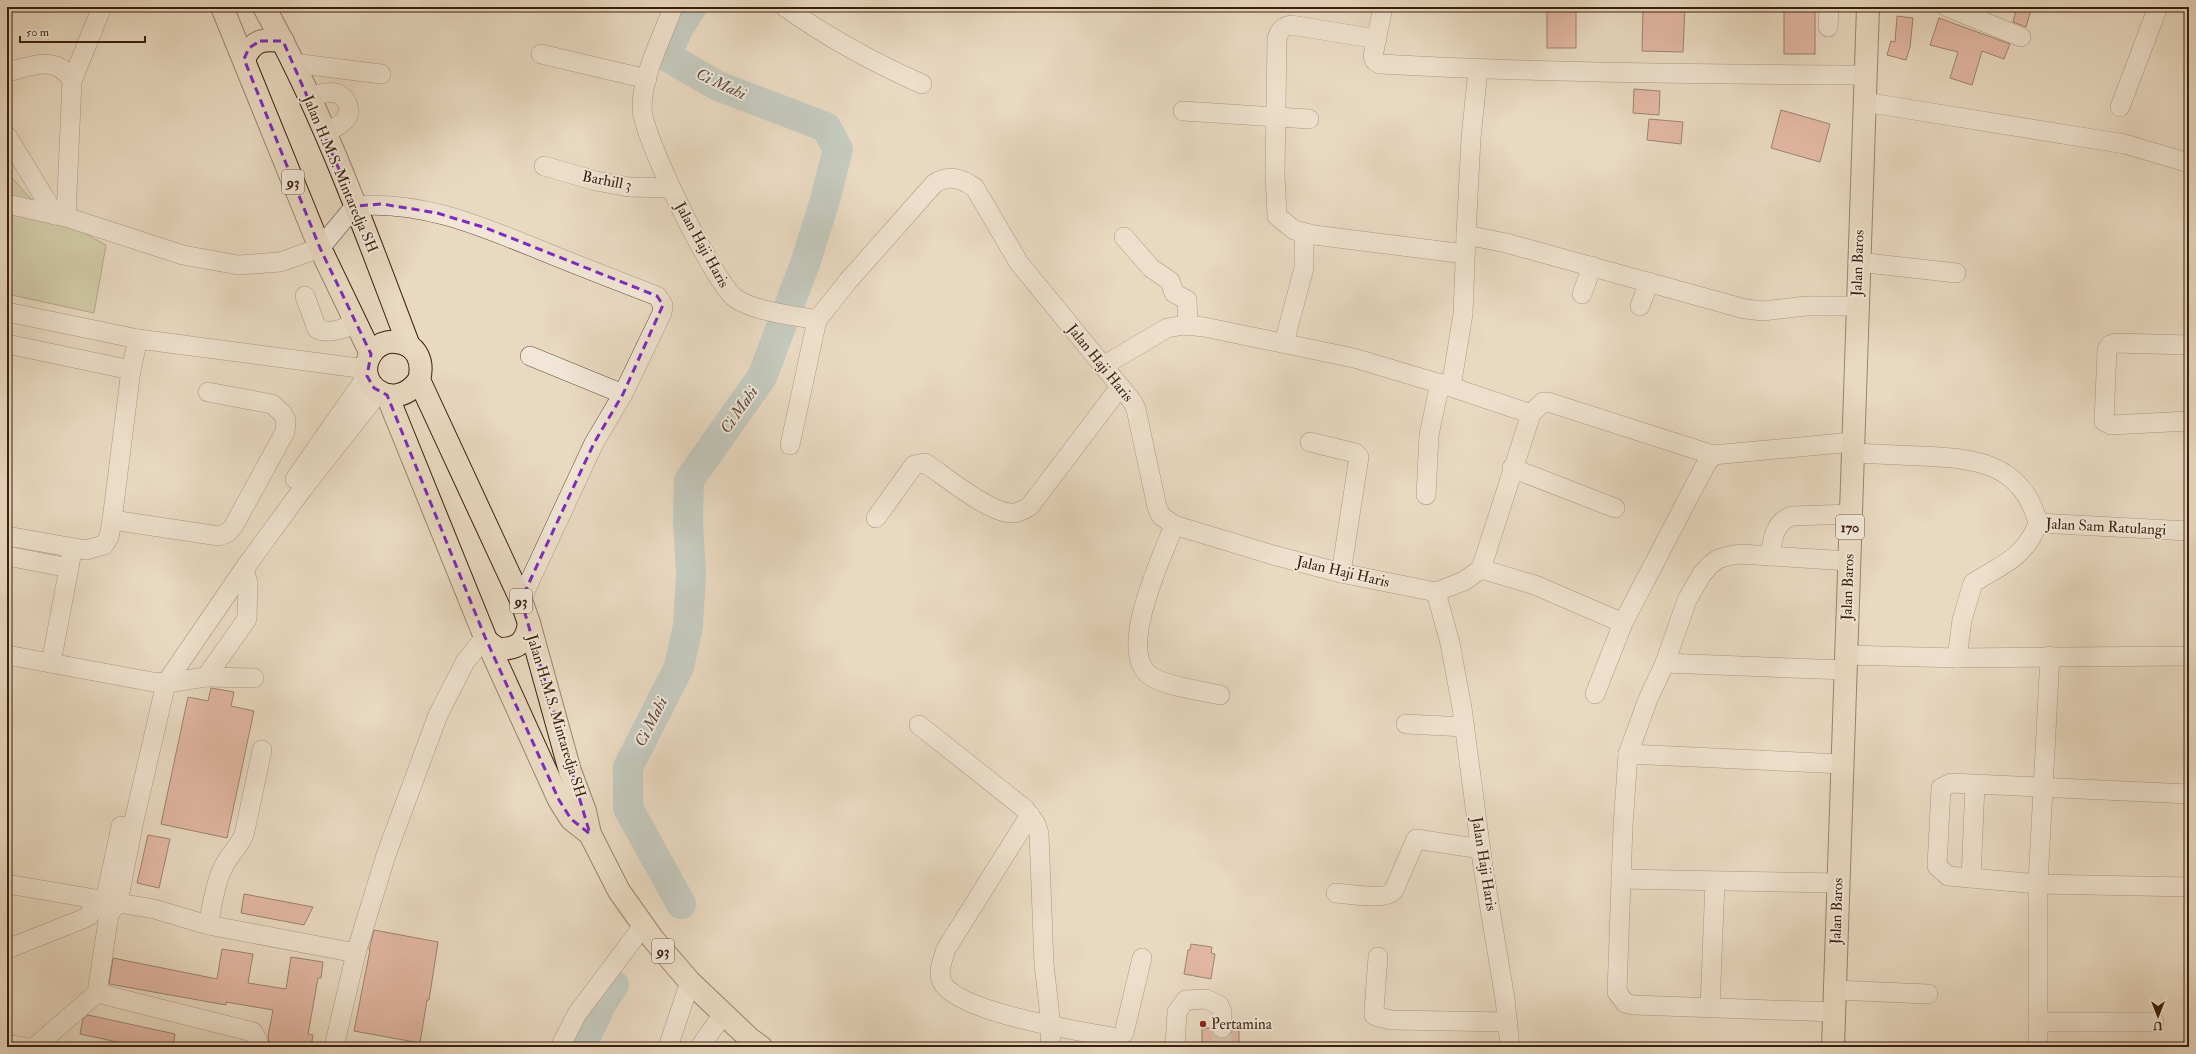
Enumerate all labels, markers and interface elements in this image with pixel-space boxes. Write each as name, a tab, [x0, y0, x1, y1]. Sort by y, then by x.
scale bar	[20, 18, 145, 44]
text: 50 m	[26, 25, 50, 40]
water label: Ci Mahi	[693, 64, 750, 105]
street label: Jalan H.M.S. Mintaredja SH	[297, 91, 382, 256]
street label: Barhill 3	[581, 167, 633, 195]
road number: 93	[282, 170, 304, 194]
street label: Jalan Haji Haris	[669, 198, 733, 292]
street label: Jalan Baros	[1847, 229, 1870, 298]
street label: Jalan Haji Haris	[1061, 319, 1137, 407]
water label: Ci Mahi	[716, 382, 763, 437]
street label: Jalan Sam Ratulangi	[2044, 514, 2167, 541]
road number: 170	[1836, 515, 1864, 539]
street label: Jalan Haji Haris	[1293, 552, 1391, 593]
street label: Jalan Baros	[1837, 553, 1860, 622]
road number: 93	[510, 589, 532, 613]
street label: Jalan H.M.S. Mintaredja SH	[521, 631, 590, 800]
water label: Ci Mahi	[630, 693, 672, 750]
street label: Jalan Haji Haris	[1466, 815, 1501, 913]
street label: Jalan Baros	[1826, 877, 1849, 946]
road number: 93	[652, 939, 674, 963]
north arrow	[2138, 996, 2178, 1036]
place label: Pertamina	[1211, 1015, 1273, 1034]
marker: Pertamina	[1198, 1019, 1208, 1029]
text: U	[2153, 1019, 2163, 1032]

